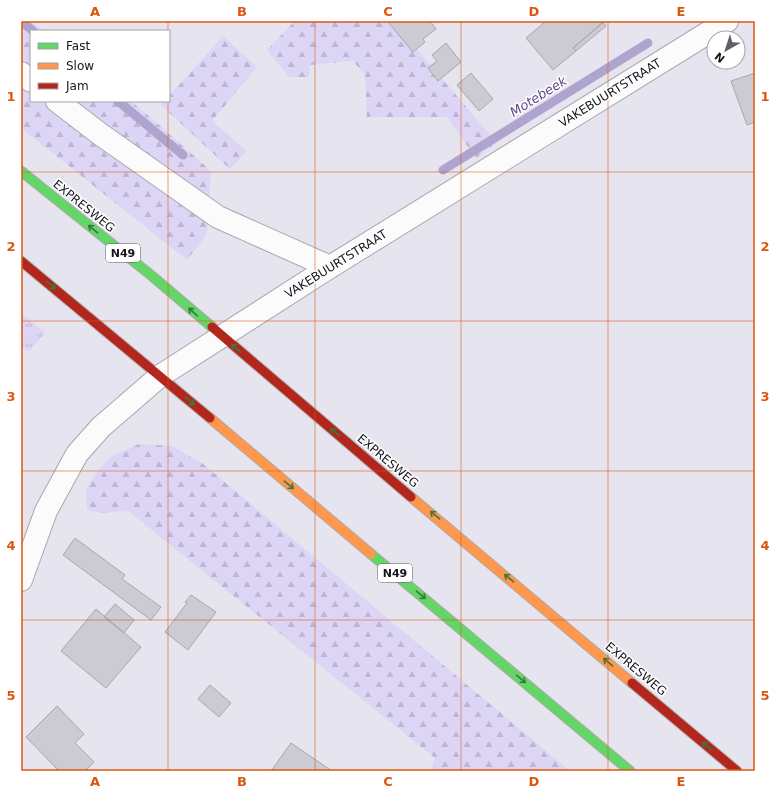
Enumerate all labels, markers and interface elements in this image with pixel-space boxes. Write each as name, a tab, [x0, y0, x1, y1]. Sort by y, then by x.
text: A	[90, 4, 100, 19]
text: B	[237, 4, 247, 19]
text: C	[383, 4, 393, 19]
text: D	[529, 4, 540, 19]
text: E	[677, 4, 685, 19]
legend	[30, 30, 170, 102]
north arrow	[706, 30, 746, 70]
text: Fast	[66, 39, 90, 53]
text: N	[712, 49, 728, 65]
street label: VAKEBUURTSTRAAT	[556, 56, 664, 130]
text: Slow	[66, 59, 94, 73]
water label: Motebeek	[507, 73, 570, 120]
text: Jam	[65, 79, 89, 93]
text: 1	[6, 89, 16, 104]
text: 1	[760, 89, 770, 104]
street label: EXPRESWEG	[50, 177, 118, 235]
one-way arrow	[88, 224, 98, 233]
street label: VAKEBUURTSTRAAT	[282, 227, 390, 301]
text: 2	[6, 239, 16, 254]
text: 2	[760, 239, 770, 254]
road number: N49	[106, 244, 140, 262]
one-way arrow	[46, 281, 57, 290]
one-way arrow	[188, 307, 198, 316]
one-way arrow	[231, 344, 241, 353]
text: 3	[6, 389, 16, 404]
text: 3	[760, 389, 770, 404]
one-way arrow	[185, 396, 196, 405]
one-way arrow	[329, 427, 340, 436]
street label: EXPRESWEG	[355, 431, 421, 491]
one-way arrow	[284, 480, 295, 489]
one-way arrow	[429, 511, 440, 520]
text: 4	[6, 538, 16, 553]
text: 4	[760, 538, 770, 553]
road number: N49	[378, 564, 412, 582]
one-way arrow	[503, 573, 514, 582]
one-way arrow	[416, 591, 426, 600]
street label: EXPRESWEG	[603, 639, 669, 699]
one-way arrow	[603, 657, 613, 666]
one-way arrow	[515, 675, 526, 684]
text: 5	[6, 688, 16, 703]
text: 5	[760, 688, 770, 703]
one-way arrow	[702, 741, 712, 750]
text: A	[90, 774, 100, 789]
text: B	[237, 774, 247, 789]
text: C	[383, 774, 393, 789]
text: D	[529, 774, 540, 789]
text: E	[677, 774, 685, 789]

